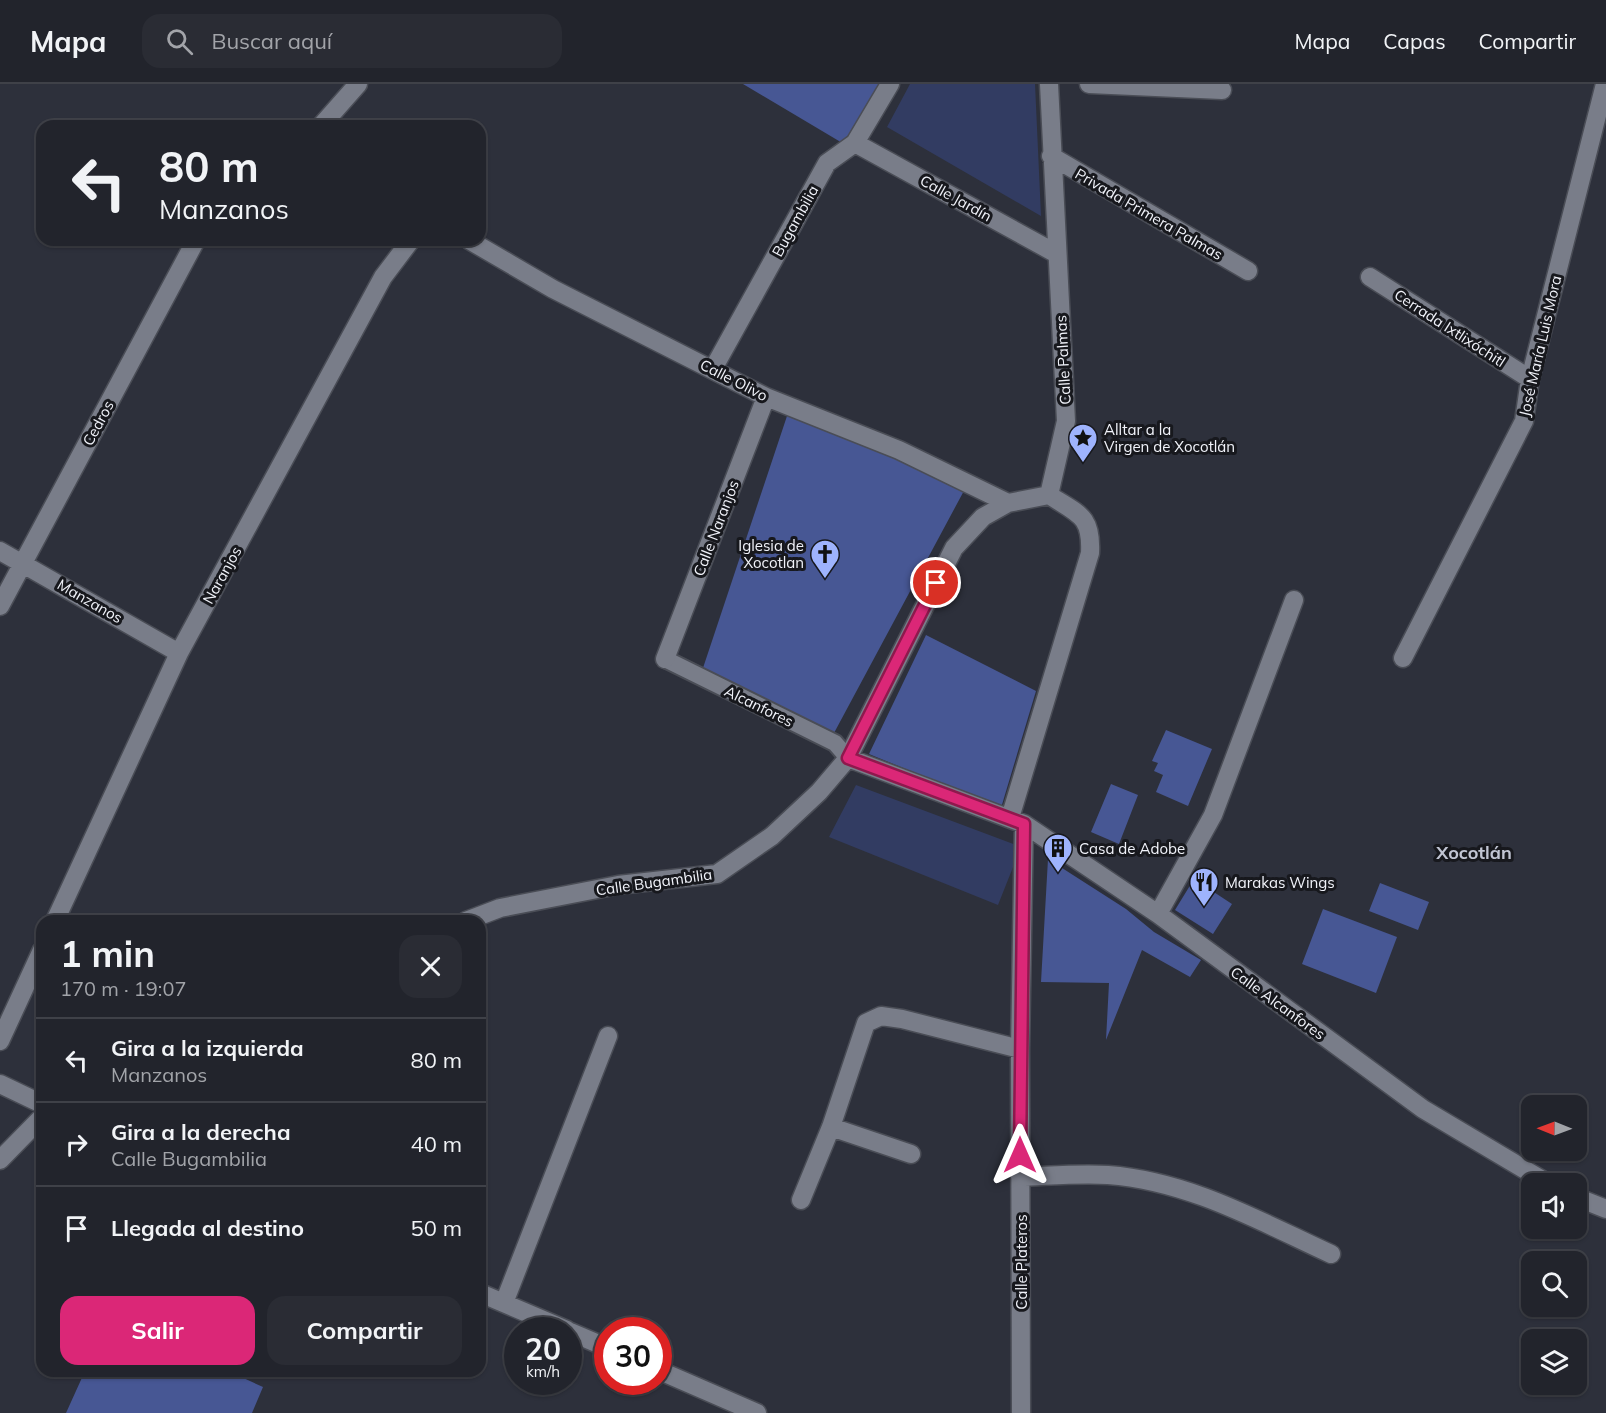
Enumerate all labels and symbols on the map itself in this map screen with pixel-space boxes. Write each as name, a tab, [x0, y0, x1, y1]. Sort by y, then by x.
street label: Privada Primera Palmas	[1072, 164, 1226, 264]
street label: Calle Jardín	[917, 171, 995, 225]
street label: Bugambilia	[768, 182, 822, 260]
street label: José María Luis Mora	[1515, 274, 1565, 418]
street label: Cerrada Ixtlixóchitl	[1391, 285, 1509, 371]
street label: Calle Palmas	[1051, 315, 1075, 405]
street label: Calle Olivo	[697, 355, 771, 405]
street label: Cedros	[78, 397, 118, 449]
place label: Alltar a la Virgen de Xocotlán	[1104, 420, 1235, 456]
place icon: Alltar a la Virgen de Xocotlán	[1067, 422, 1099, 464]
street label: Calle Naranjos	[689, 477, 743, 579]
place label: Iglesia de Xocotlan	[738, 536, 804, 572]
church icon: Iglesia de Xocotlan	[809, 538, 841, 580]
street label: Naranjos	[198, 543, 246, 607]
pin	[910, 557, 961, 608]
street label: Manzanos	[54, 575, 126, 627]
street label: Alcanfores	[722, 681, 796, 731]
building icon: Casa de Adobe	[1042, 832, 1074, 874]
place label: Casa de Adobe	[1079, 839, 1185, 858]
district label: Xocotlán	[1435, 841, 1512, 864]
street label: Calle Bugambilia	[595, 864, 713, 900]
restaurant icon: Marakas Wings	[1188, 866, 1220, 908]
place label: Marakas Wings	[1225, 873, 1335, 892]
street label: Calle Alcanfores	[1227, 962, 1329, 1044]
north arrow	[1521, 1095, 1587, 1161]
position arrow	[988, 1123, 1052, 1187]
street label: Calle Plateros	[1012, 1214, 1031, 1310]
speed limit sign: 30	[594, 1317, 672, 1395]

